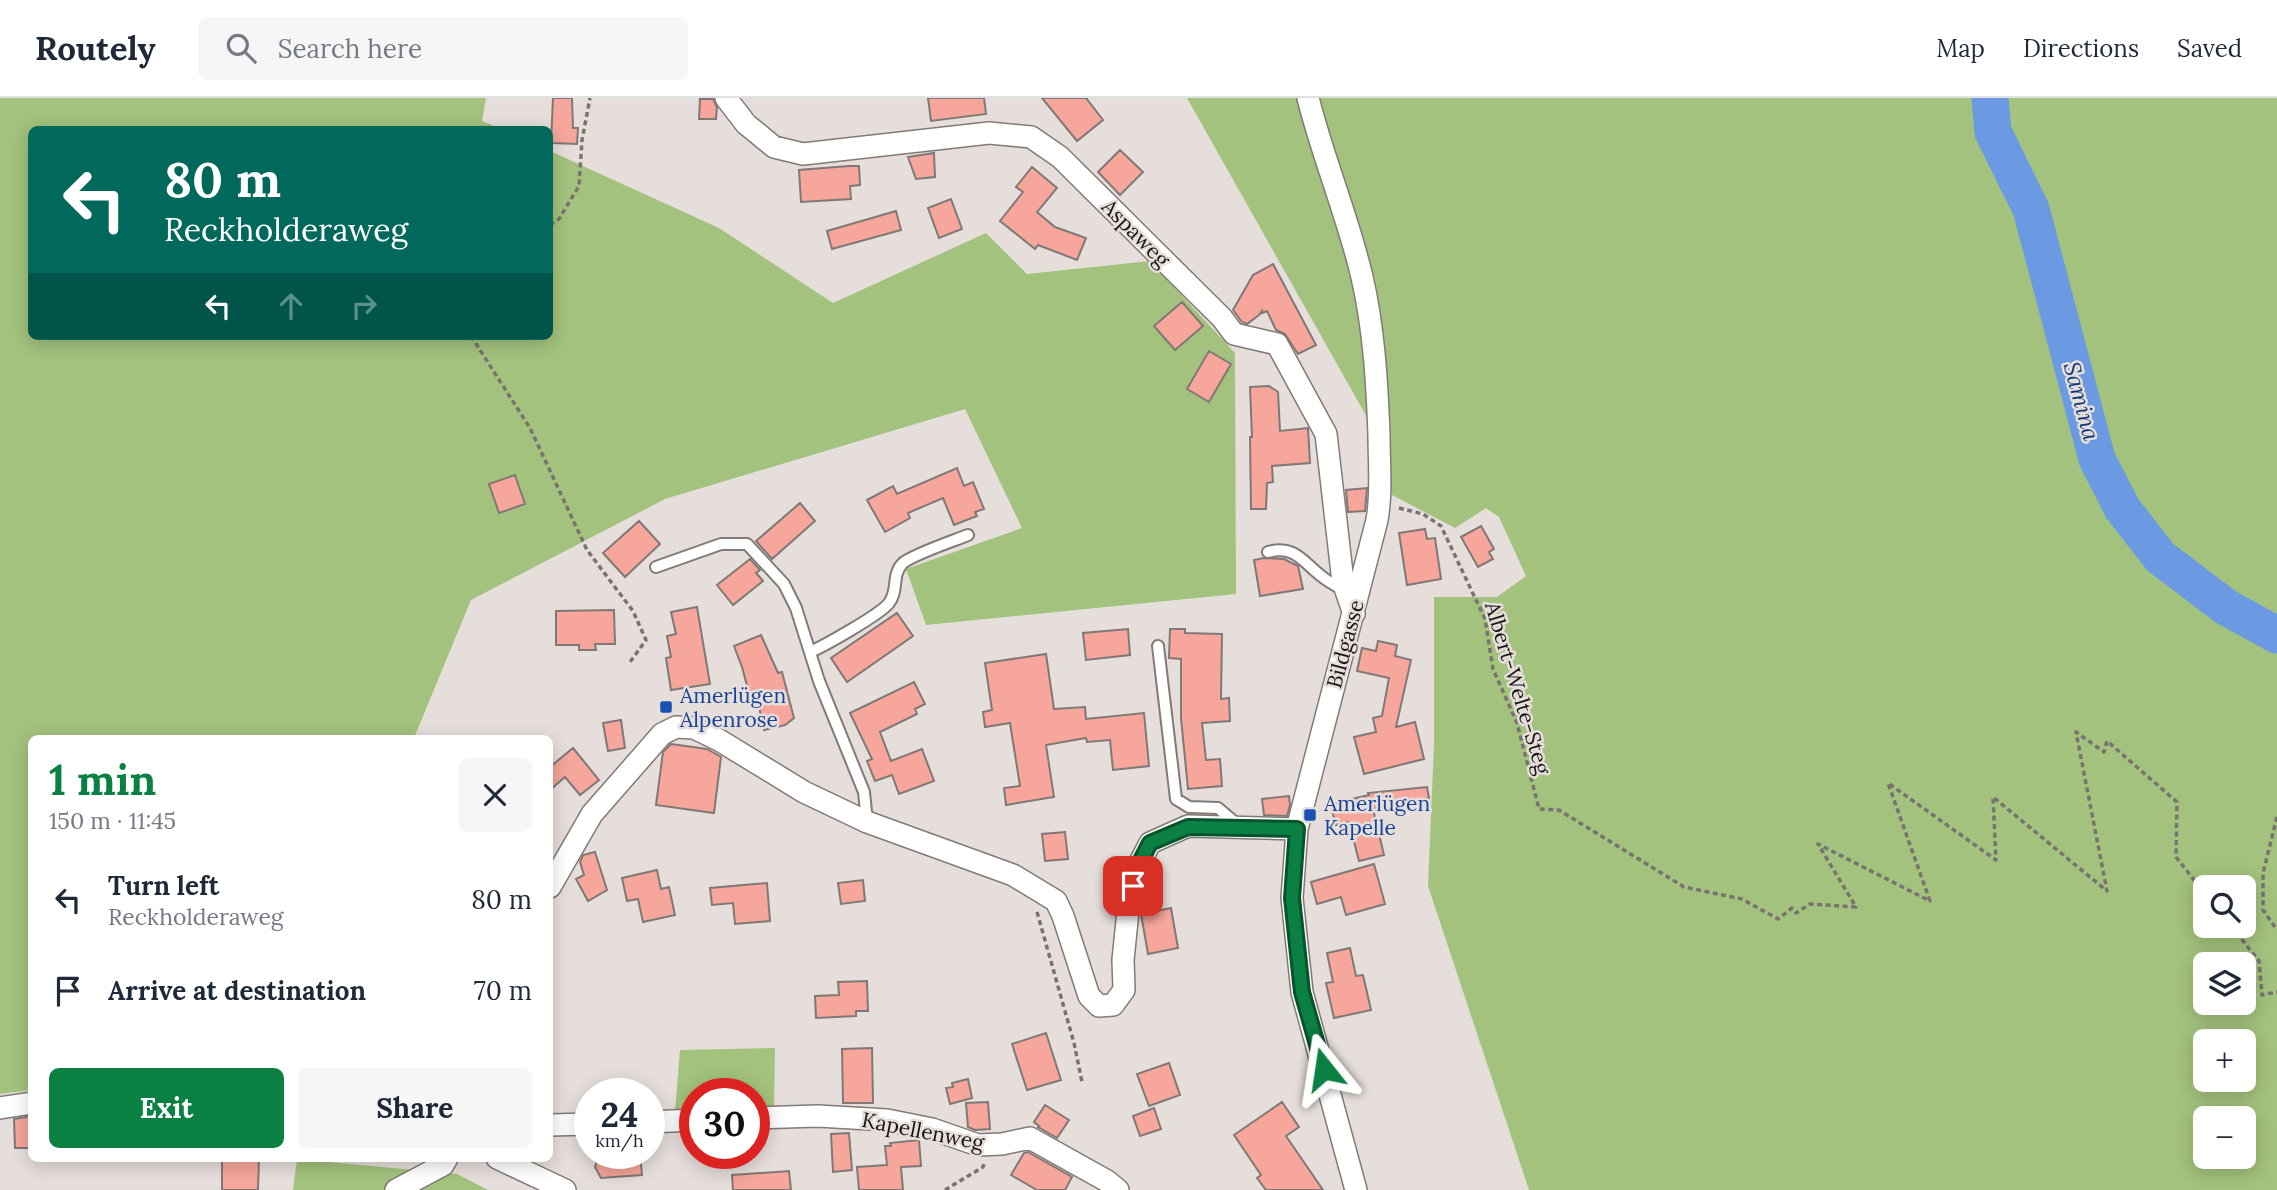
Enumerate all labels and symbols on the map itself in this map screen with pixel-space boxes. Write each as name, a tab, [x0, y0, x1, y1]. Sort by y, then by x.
street label: Aspaweg	[1096, 193, 1176, 273]
water label: Samina	[2058, 359, 2106, 444]
street label: Bildgasse	[1320, 597, 1370, 691]
street label: Albert-Welte-Steg	[1479, 597, 1557, 778]
place label: Amerlügen Alpenrose	[679, 682, 786, 733]
marker: Amerlügen Alpenrose	[658, 699, 674, 715]
place label: Amerlügen Kapelle	[1323, 790, 1430, 841]
marker: Amerlügen Kapelle	[1302, 807, 1318, 823]
pin	[1103, 856, 1163, 916]
position arrow	[1287, 1032, 1361, 1106]
speed limit sign: 30	[679, 1078, 770, 1169]
street label: Kapellenweg	[860, 1106, 987, 1156]

